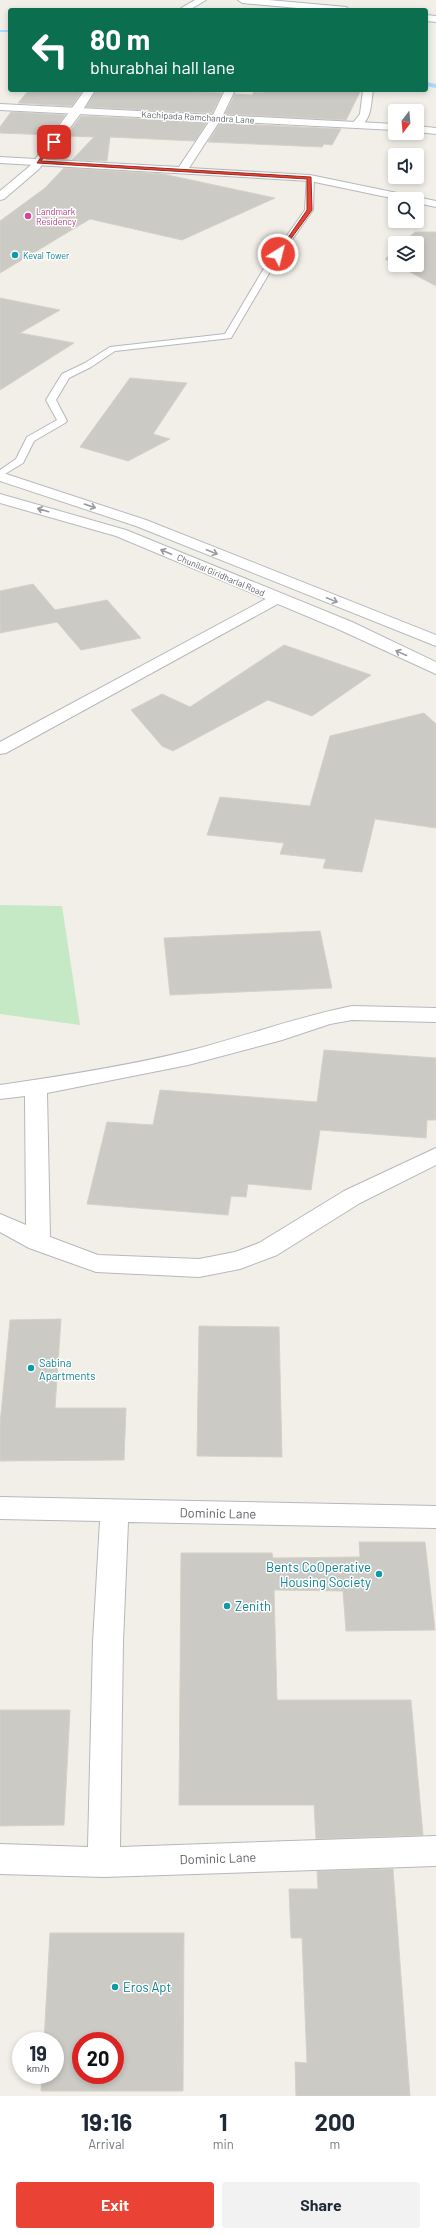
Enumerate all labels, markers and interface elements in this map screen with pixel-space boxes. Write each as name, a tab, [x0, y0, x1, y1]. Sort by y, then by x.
text: 80 m	[90, 22, 150, 56]
icon: left	[24, 24, 76, 76]
text: bhurabhai hall lane	[90, 56, 235, 78]
north arrow	[388, 104, 424, 140]
map controls	[388, 104, 424, 272]
street label: Kachipada Ramchandra Lane	[141, 109, 255, 125]
pin	[37, 125, 71, 159]
icon: arrive	[43, 131, 65, 153]
button: sound	[388, 148, 424, 184]
button: search	[388, 192, 424, 228]
place label: Landmark Residency	[36, 206, 76, 227]
marker: Landmark Residency	[23, 211, 33, 221]
position arrow	[257, 233, 299, 275]
button: layers	[388, 236, 424, 272]
marker: Keval Tower	[10, 250, 20, 260]
place label: Keval Tower	[23, 250, 70, 261]
one-way arrow	[83, 503, 96, 510]
one-way arrow	[36, 506, 49, 513]
one-way arrow	[160, 548, 172, 555]
one-way arrow	[205, 548, 217, 556]
street label: Chunilal Giridharlal Road	[175, 552, 267, 599]
one-way arrow	[326, 596, 338, 604]
one-way arrow	[395, 649, 407, 656]
place label: Sabina Apartments	[39, 1356, 96, 1382]
marker: Sabina Apartments	[26, 1363, 36, 1373]
street label: Dominic Lane	[179, 1504, 257, 1522]
place label: Bents CoOperative Housing Society	[266, 1559, 371, 1590]
marker: Bents CoOperative Housing Society	[374, 1569, 384, 1579]
place label: Zenith	[235, 1598, 271, 1614]
marker: Zenith	[222, 1601, 232, 1611]
street label: Dominic Lane	[179, 1849, 257, 1867]
place label: Eros Apt	[123, 1979, 171, 1995]
marker: Eros Apt	[110, 1982, 120, 1992]
speed limit sign: 20	[72, 2032, 124, 2084]
text: 19	[29, 2041, 47, 2065]
text: km/h	[27, 2062, 49, 2074]
text: 19:16	[81, 2107, 132, 2136]
text: 1	[219, 2107, 228, 2136]
text: 200	[314, 2107, 355, 2136]
text: Arrival	[88, 2136, 125, 2152]
text: min	[213, 2136, 234, 2152]
text: m	[329, 2136, 340, 2152]
button: Exit	[16, 2182, 214, 2228]
button: Share	[222, 2182, 420, 2228]

